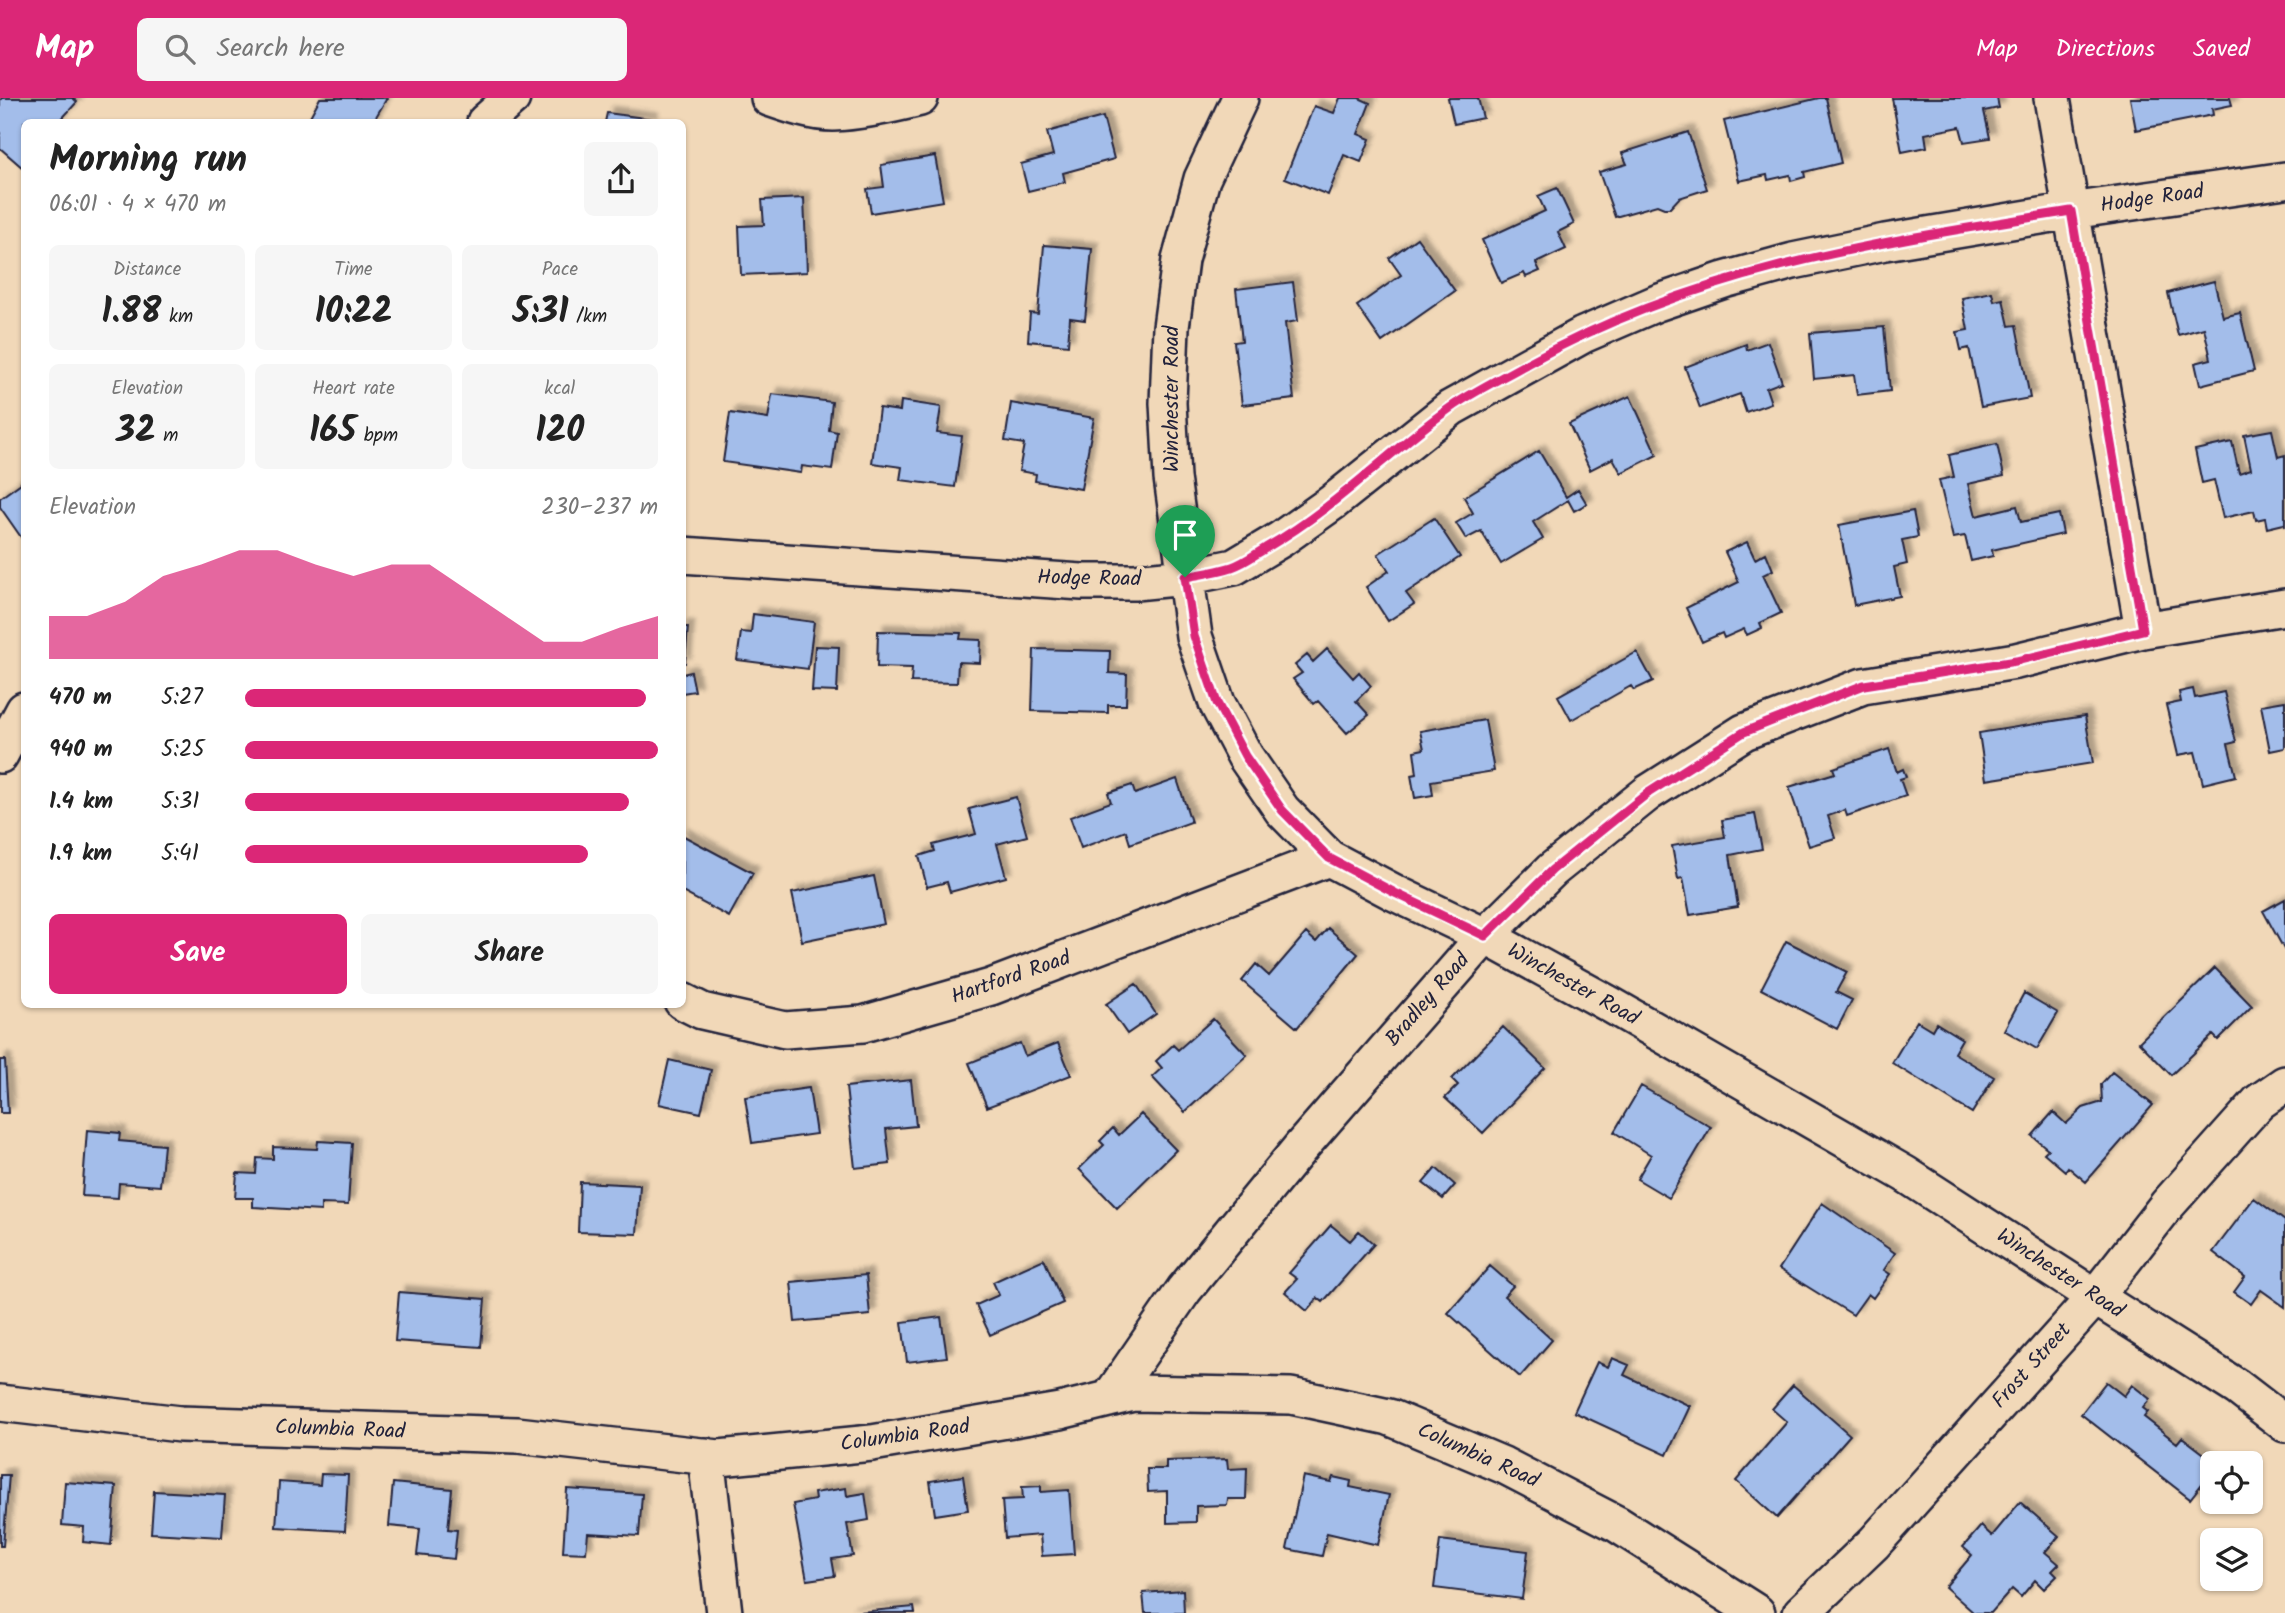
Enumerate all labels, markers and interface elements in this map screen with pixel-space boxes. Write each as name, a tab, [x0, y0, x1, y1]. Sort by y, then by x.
search box	[137, 18, 627, 81]
text: Map	[35, 23, 95, 76]
text: Search here	[217, 28, 345, 70]
icon: search	[161, 30, 199, 68]
text: Map	[1976, 30, 2018, 69]
text: Directions	[2056, 30, 2155, 69]
text: Saved	[2193, 30, 2250, 69]
text: Morning run	[49, 131, 247, 191]
button: share	[584, 142, 658, 216]
street label: Hodge Road	[2098, 175, 2206, 223]
text: 06:01 · 4 × 470 m	[49, 187, 226, 223]
text: Distance	[113, 255, 181, 285]
text: Time	[334, 255, 373, 285]
text: Pace	[542, 255, 578, 285]
text: 1.88	[101, 285, 161, 341]
text: 10:22	[315, 285, 392, 341]
text: 5:31	[513, 285, 569, 341]
text: km	[161, 302, 193, 332]
text: /km	[569, 302, 607, 332]
street label: Winchester Road	[1156, 325, 1189, 472]
text: Elevation	[111, 374, 183, 404]
text: Heart rate	[312, 374, 395, 404]
text: kcal	[544, 374, 575, 404]
text: 32	[116, 404, 156, 460]
text: 165	[309, 404, 356, 460]
text: 120	[535, 404, 584, 460]
text: m	[156, 421, 178, 451]
text: bpm	[356, 421, 398, 451]
text: Elevation	[49, 490, 136, 526]
text: 230–237 m	[541, 490, 658, 526]
pin	[1155, 505, 1215, 577]
icon: arrive	[1166, 516, 1204, 554]
street label: Hodge Road	[1037, 562, 1142, 596]
text: 470 m	[49, 680, 112, 716]
text: 5:27	[161, 680, 203, 716]
text: 940 m	[49, 732, 113, 768]
text: 5:25	[161, 732, 205, 768]
text: 1.4 km	[49, 784, 113, 820]
text: 5:31	[161, 784, 199, 820]
text: 1.9 km	[49, 836, 112, 872]
text: 5:41	[161, 836, 199, 872]
button: Save	[49, 914, 347, 994]
button: Share	[361, 914, 658, 994]
street label: Winchester Road	[1501, 935, 1646, 1035]
street label: Hartford Road	[947, 942, 1076, 1014]
street label: Bradley Road	[1378, 945, 1479, 1054]
street label: Winchester Road	[1990, 1220, 2131, 1328]
street label: Frost Street	[1984, 1315, 2080, 1417]
street label: Columbia Road	[274, 1411, 406, 1449]
street label: Columbia Road	[838, 1411, 972, 1461]
street label: Columbia Road	[1412, 1414, 1545, 1498]
map controls	[2200, 1451, 2263, 1591]
button: locate	[2200, 1451, 2263, 1514]
button: layers	[2200, 1528, 2263, 1591]

